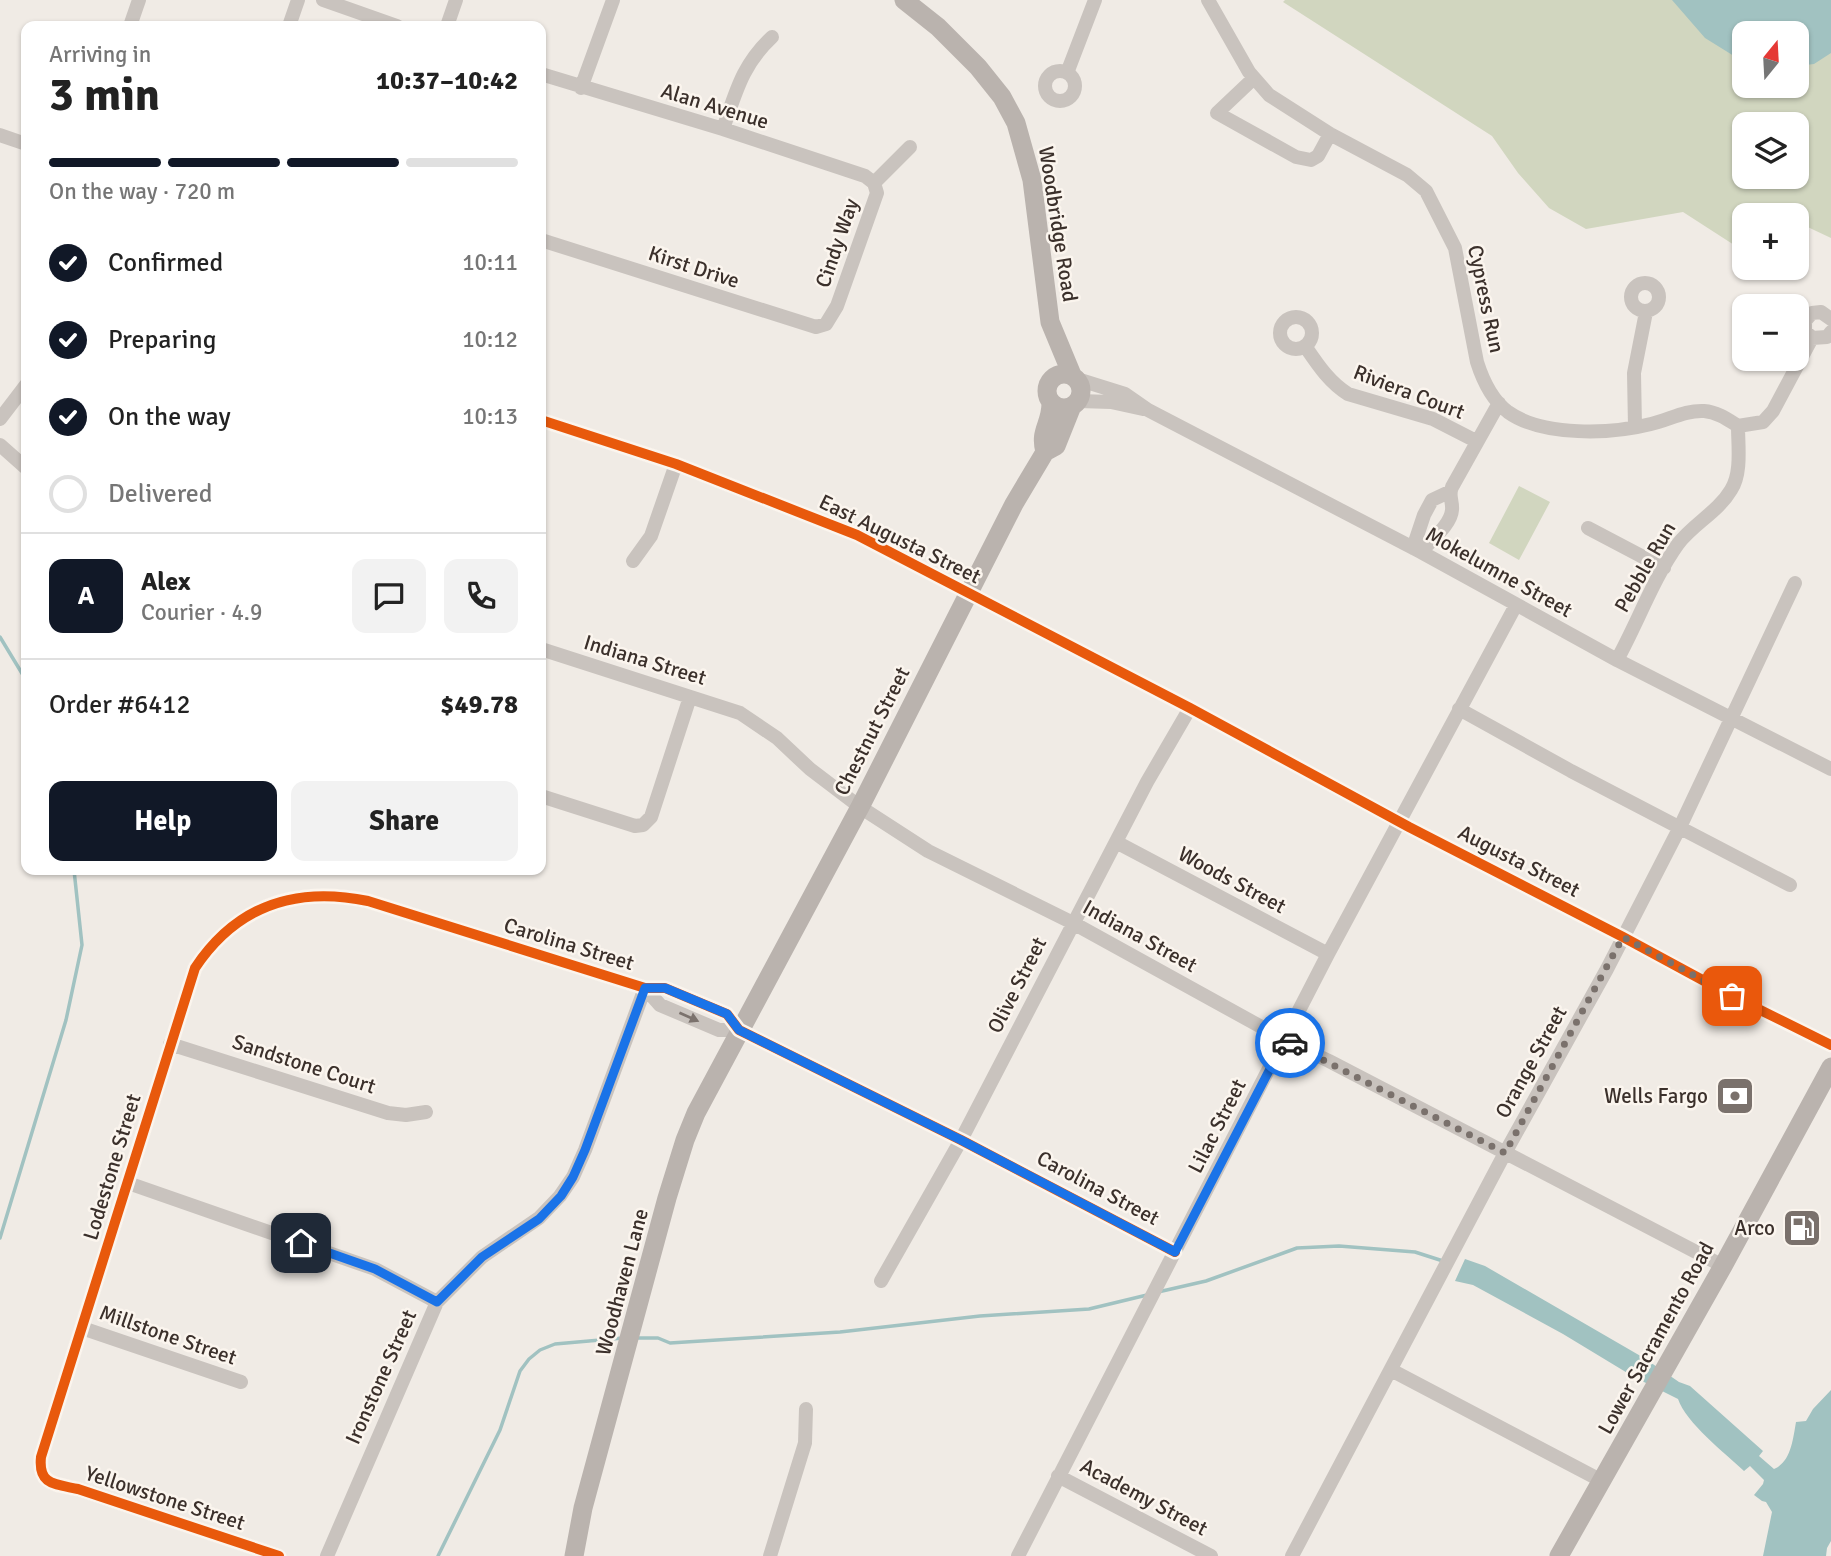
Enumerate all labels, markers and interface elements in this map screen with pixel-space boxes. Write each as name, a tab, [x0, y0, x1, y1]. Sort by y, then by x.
north arrow	[1732, 21, 1810, 98]
map controls	[1732, 21, 1809, 371]
text: Arriving in	[49, 40, 151, 69]
text: 10:37–10:42	[376, 65, 518, 97]
text: 3 min	[49, 67, 160, 123]
street label: Alan Avenue	[658, 77, 772, 135]
button: layers	[1732, 112, 1809, 189]
street label: Woodbridge Road	[1033, 144, 1083, 304]
text: On the way · 720 m	[49, 177, 235, 206]
street label: Cindy Way	[810, 195, 864, 291]
button: +	[1732, 203, 1809, 280]
street label: Kirst Drive	[645, 240, 743, 294]
street label: Cypress Run	[1462, 243, 1510, 355]
icon: check	[49, 244, 87, 282]
text: Confirmed	[108, 247, 223, 279]
text: 10:11	[462, 248, 518, 277]
button: −	[1732, 294, 1809, 371]
icon: check	[49, 321, 87, 359]
text: Preparing	[108, 324, 216, 356]
text: 10:12	[462, 325, 518, 354]
street label: Riviera Court	[1350, 359, 1468, 425]
icon: check	[49, 398, 87, 436]
text: On the way	[108, 401, 231, 433]
text: 10:13	[462, 402, 518, 431]
text: Delivered	[108, 478, 213, 510]
street label: East Augusta Street	[815, 489, 985, 589]
street label: Pebble Run	[1609, 517, 1681, 617]
street label: Mokelumne Street	[1421, 521, 1577, 623]
button: chat	[352, 559, 426, 633]
button: phone	[444, 559, 518, 633]
text: Alex	[141, 566, 191, 598]
text: A	[78, 580, 94, 612]
text: Courier · 4.9	[141, 598, 262, 627]
street label: Indiana Street	[581, 629, 709, 691]
street label: Chestnut Street	[828, 662, 916, 800]
text: Order #6412	[49, 689, 190, 721]
text: $49.78	[440, 689, 518, 721]
button: Help	[49, 781, 277, 861]
button: Share	[291, 781, 518, 861]
street label: Augusta Street	[1454, 819, 1584, 903]
street label: Woods Street	[1174, 841, 1290, 919]
street label: Indiana Street	[1078, 894, 1202, 978]
street label: Carolina Street	[501, 912, 637, 976]
street label: Olive Street	[982, 933, 1052, 1037]
pin	[1702, 966, 1762, 1026]
icon: bag	[1713, 977, 1751, 1015]
street label: Orange Street	[1489, 1001, 1573, 1123]
courier	[1255, 1008, 1325, 1078]
one-way arrow	[679, 1011, 699, 1023]
icon: car	[1271, 1024, 1309, 1062]
street label: Sandstone Court	[229, 1029, 379, 1099]
street label: Lilac Street	[1182, 1075, 1252, 1177]
bank icon: Wells Fargo	[1714, 1075, 1756, 1117]
place label: Wells Fargo	[1604, 1083, 1708, 1109]
street label: Lodestone Street	[77, 1091, 147, 1243]
street label: Carolina Street	[1032, 1145, 1164, 1231]
street label: Woodhaven Lane	[590, 1206, 654, 1358]
fuel station icon: Arco	[1781, 1207, 1823, 1249]
pin	[271, 1213, 331, 1273]
place label: Arco	[1734, 1215, 1775, 1241]
icon: home	[282, 1224, 320, 1262]
street label: Lower Sacramento Road	[1592, 1237, 1720, 1439]
street label: Millstone Street	[96, 1299, 240, 1371]
street label: Ironstone Street	[340, 1306, 422, 1448]
street label: Academy Street	[1076, 1453, 1212, 1541]
street label: Yellowstone Street	[82, 1460, 248, 1536]

